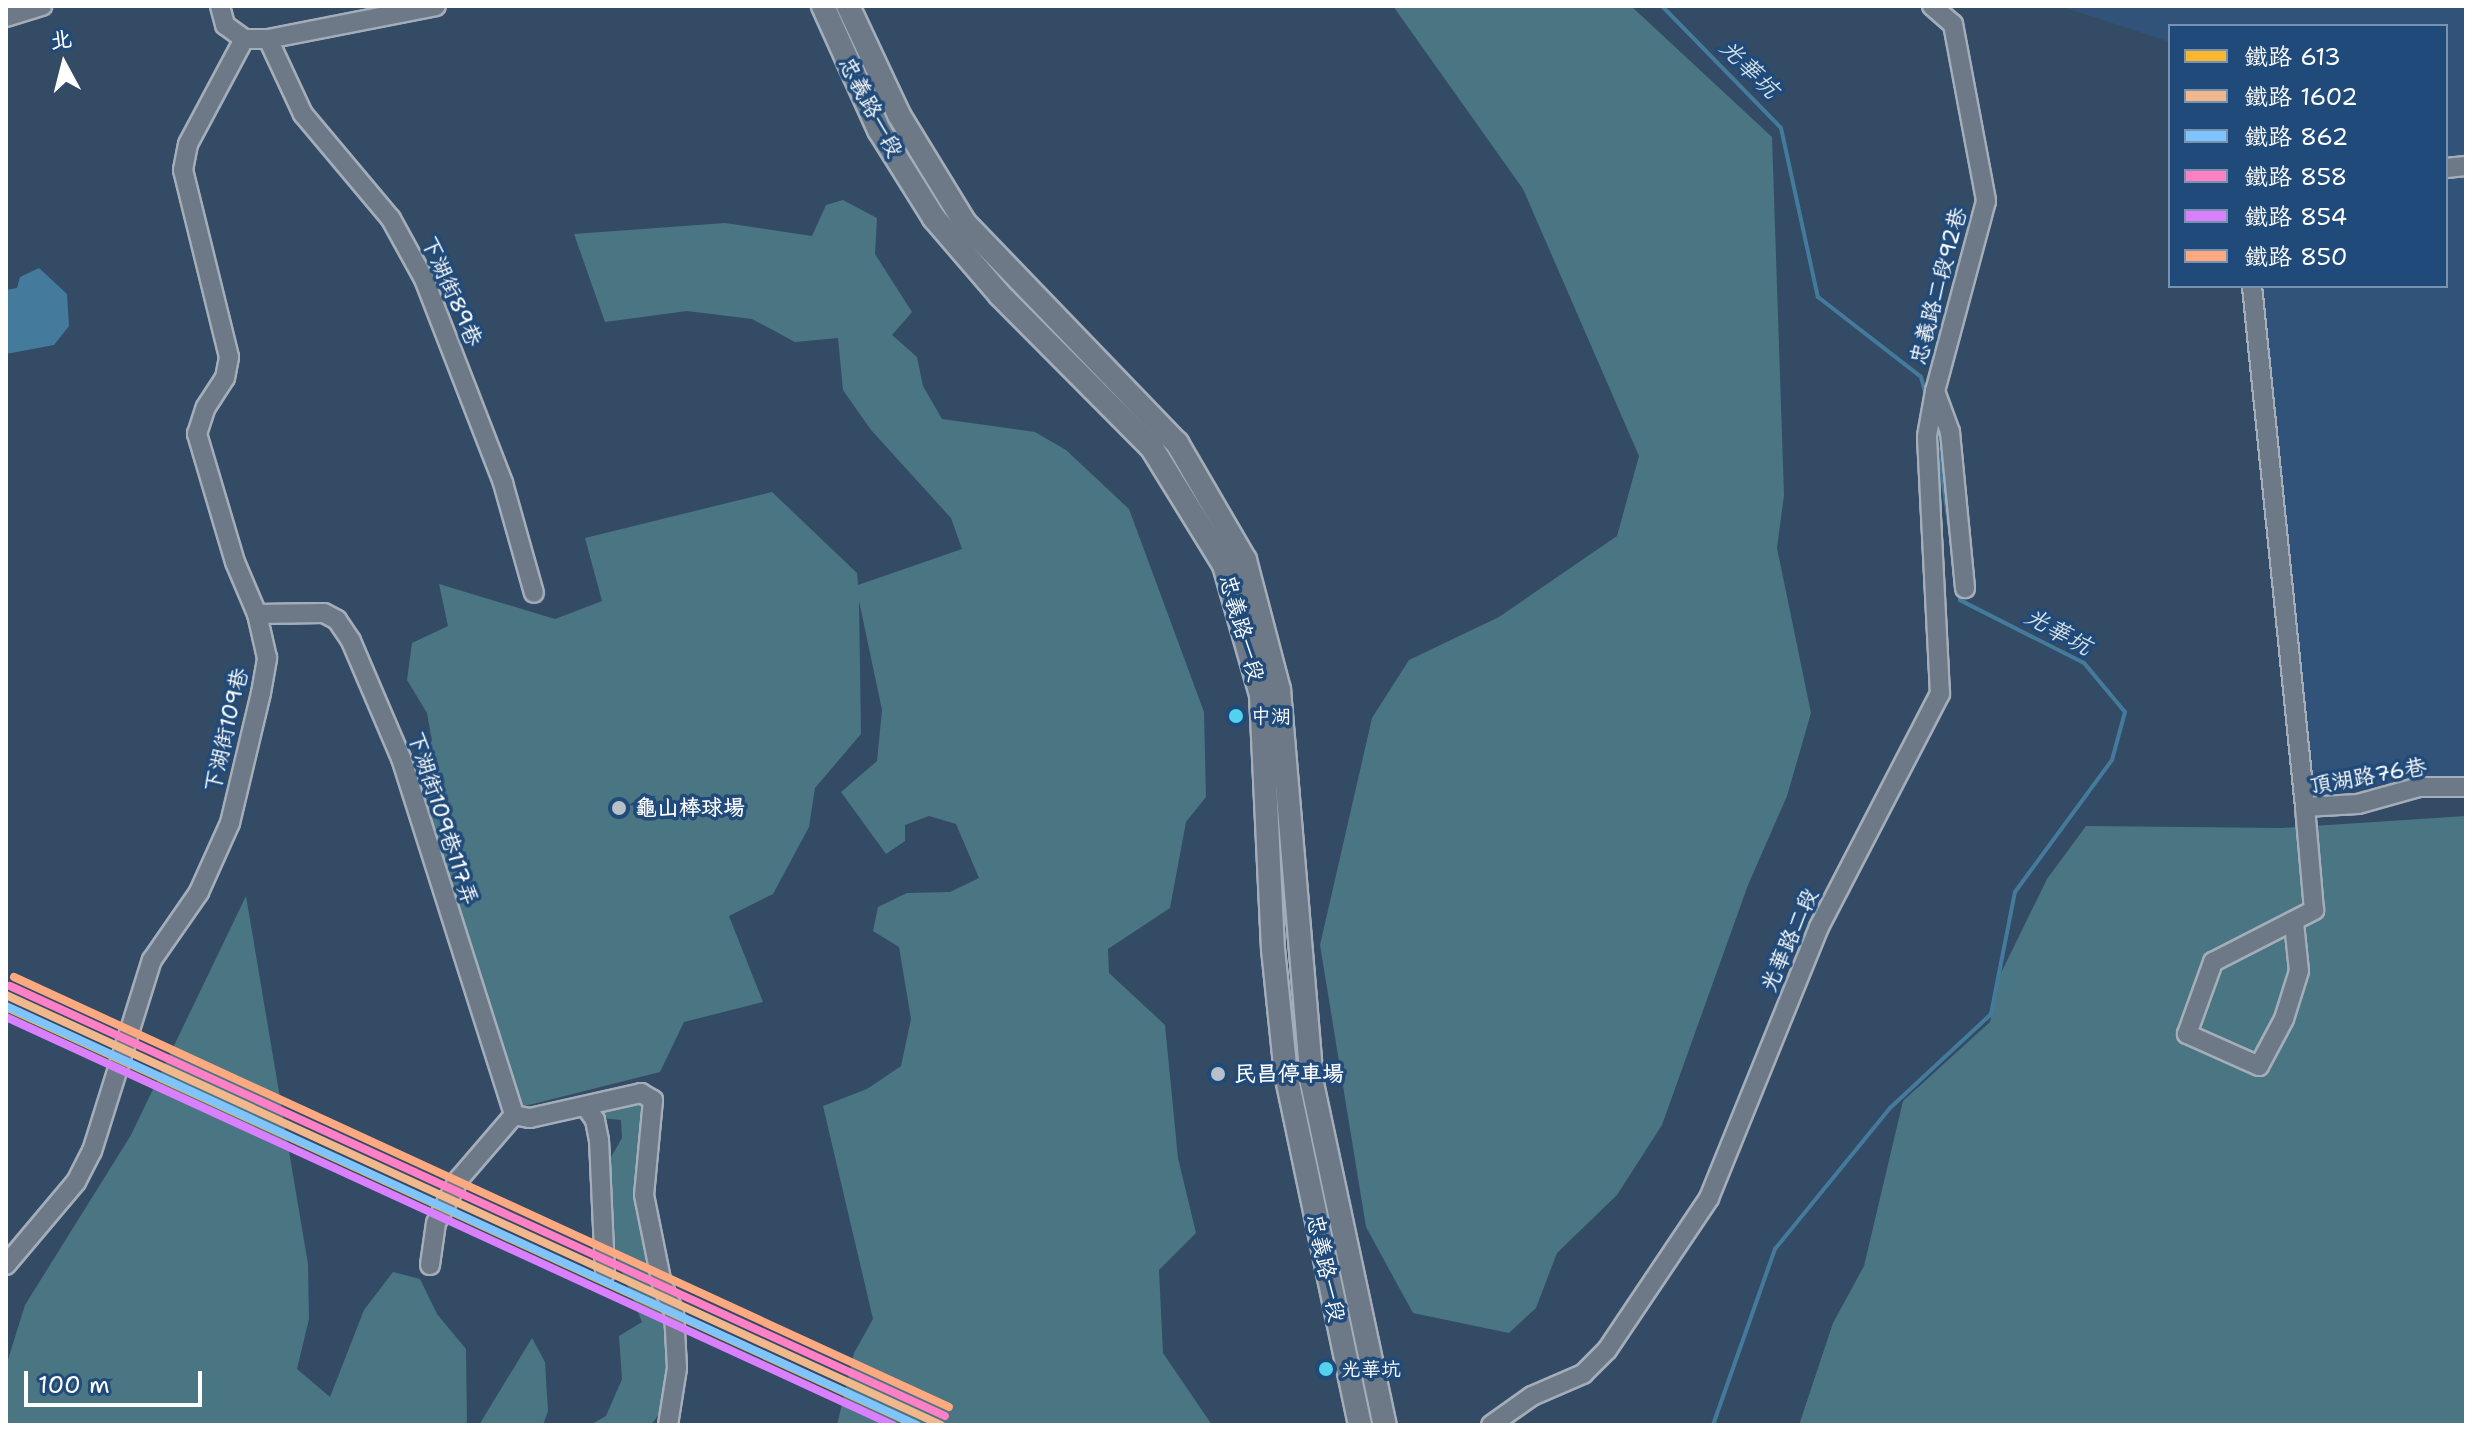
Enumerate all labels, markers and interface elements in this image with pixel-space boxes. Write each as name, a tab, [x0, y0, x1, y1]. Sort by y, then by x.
north arrow	[24, 24, 104, 104]
text: 北	[48, 24, 74, 55]
legend	[2168, 24, 2448, 288]
water label: 光華坑	[1713, 33, 1785, 105]
text: 鐵路 613	[2244, 41, 2341, 73]
street label: 忠義路一段	[834, 52, 908, 162]
text: 鐵路 1602	[2244, 81, 2358, 113]
text: 鐵路 862	[2244, 121, 2348, 153]
text: 鐵路 858	[2244, 161, 2347, 193]
text: 鐵路 854	[2244, 201, 2347, 233]
street label: 忠義路二段92巷	[1904, 204, 1972, 368]
street label: 下湖街89巷	[416, 232, 488, 350]
text: 鐵路 850	[2244, 241, 2348, 273]
street label: 忠義路一段	[1214, 571, 1270, 685]
water label: 光華坑	[2020, 602, 2096, 662]
street label: 下湖街109巷	[199, 665, 253, 795]
place label: 中湖	[1251, 704, 1291, 728]
marker: 中湖	[1228, 708, 1244, 724]
street label: 下湖街109巷117弄	[403, 728, 483, 908]
street label: 頂湖路76巷	[2308, 753, 2428, 799]
place label: 龜山棒球場	[635, 795, 745, 821]
marker: 龜山棒球場	[610, 799, 628, 817]
street label: 光華路二段	[1755, 884, 1823, 996]
place label: 民昌停車場	[1234, 1061, 1344, 1087]
marker: 民昌停車場	[1209, 1065, 1227, 1083]
street label: 忠義路一段	[1302, 1211, 1350, 1325]
scale bar	[28, 1355, 206, 1405]
place label: 光華坑	[1341, 1357, 1401, 1381]
marker: 光華坑	[1318, 1361, 1334, 1377]
text: 100 m	[38, 1369, 110, 1401]

